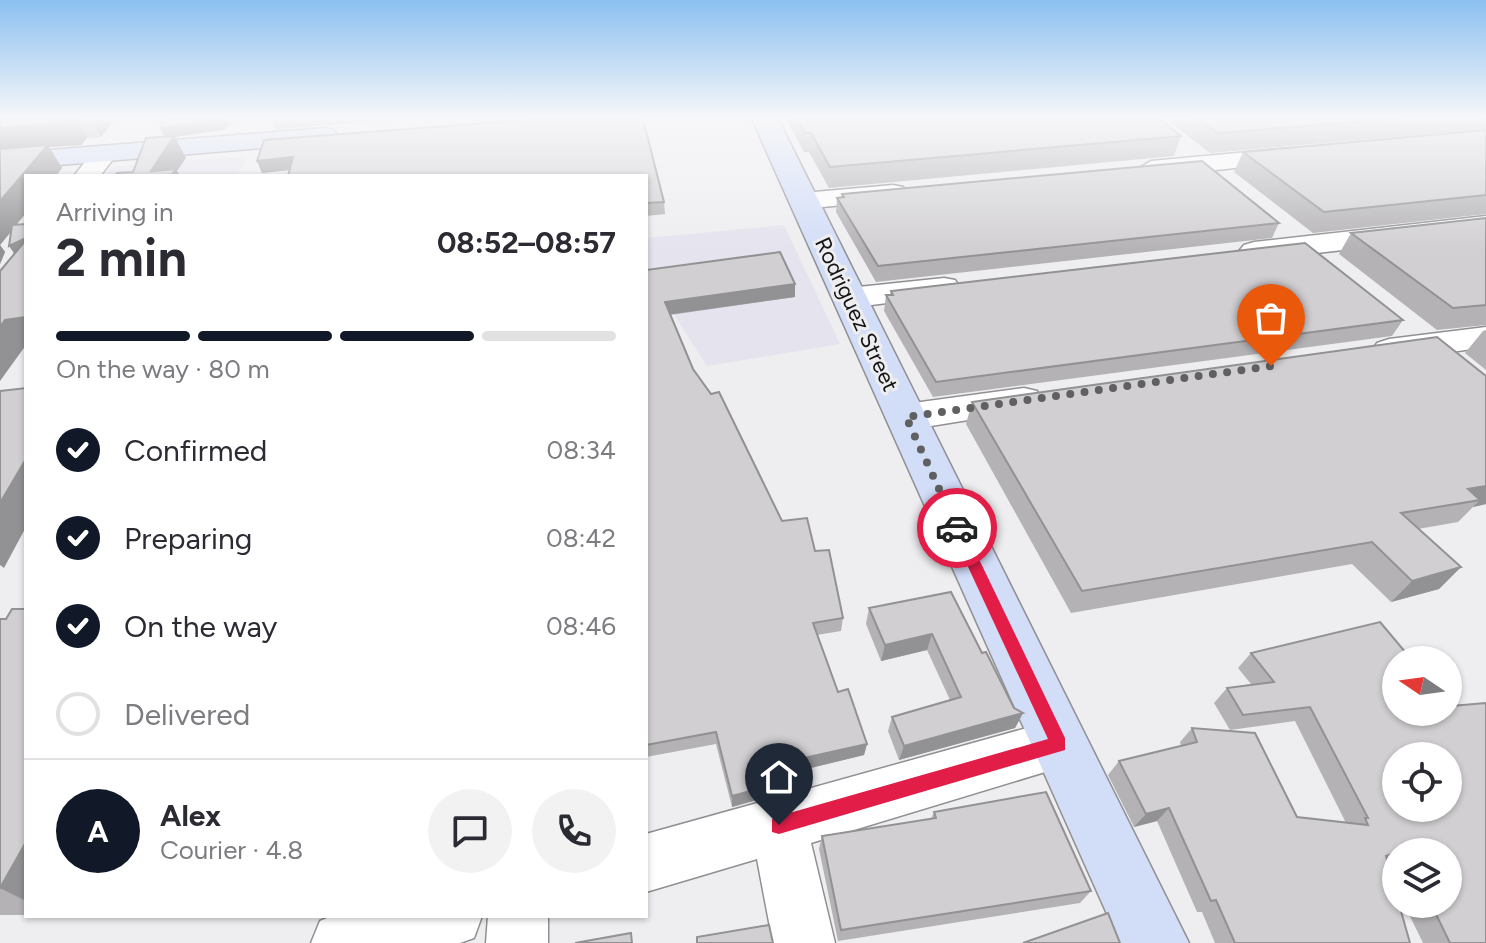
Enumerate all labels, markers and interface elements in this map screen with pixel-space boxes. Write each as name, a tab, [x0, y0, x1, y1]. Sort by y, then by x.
text: Arriving in	[56, 196, 174, 228]
text: 08:52–08:57	[437, 224, 616, 261]
text: 2 min	[56, 227, 187, 289]
street label: Rodriguez Street	[809, 233, 904, 396]
pin	[1237, 284, 1305, 366]
icon: bag	[1249, 296, 1293, 340]
text: On the way · 80 m	[56, 353, 270, 385]
icon: check	[56, 428, 100, 472]
text: Confirmed	[124, 432, 267, 469]
text: 08:34	[547, 434, 616, 466]
courier	[917, 488, 997, 568]
icon: car	[935, 506, 979, 550]
icon: check	[56, 516, 100, 560]
text: Preparing	[124, 520, 252, 557]
text: 08:42	[546, 522, 616, 554]
icon: check	[56, 604, 100, 648]
text: On the way	[124, 608, 277, 645]
text: 08:46	[546, 610, 616, 642]
north arrow	[1382, 646, 1462, 726]
map controls	[1382, 646, 1462, 918]
text: Delivered	[124, 696, 250, 733]
button: locate	[1382, 742, 1462, 822]
pin	[745, 743, 813, 825]
icon: home	[757, 755, 801, 799]
button: chat	[428, 789, 512, 873]
button: phone	[532, 789, 616, 873]
text: Alex	[160, 797, 221, 834]
text: A	[87, 813, 109, 850]
text: Courier · 4.8	[160, 834, 303, 866]
button: layers	[1382, 838, 1462, 918]

